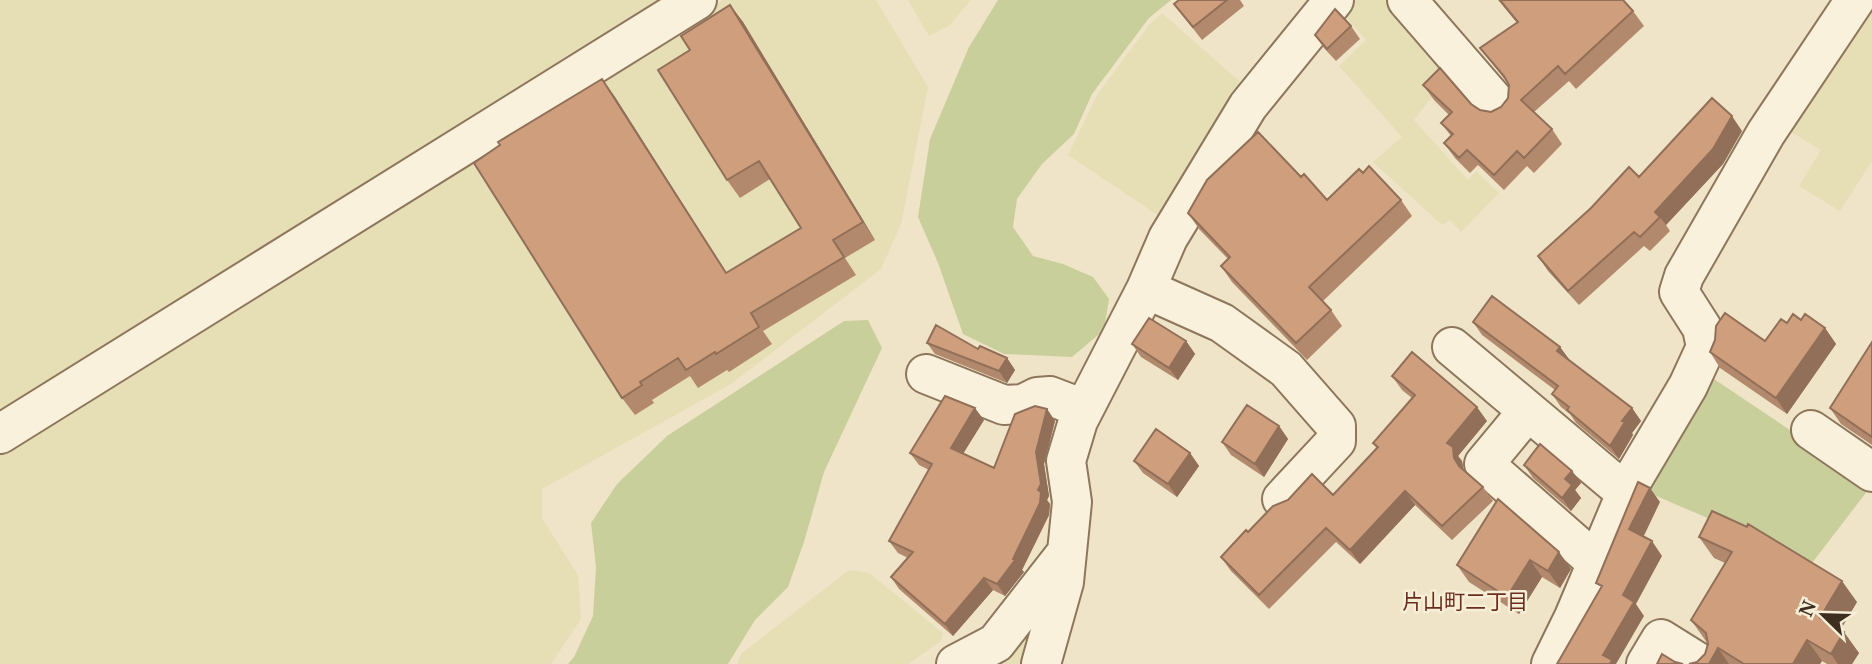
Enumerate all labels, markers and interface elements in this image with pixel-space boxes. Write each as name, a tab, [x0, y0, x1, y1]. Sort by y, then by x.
north arrow	[1788, 580, 1858, 650]
district label: 片山町二丁目	[1402, 587, 1528, 615]
text: N	[1792, 596, 1822, 620]

